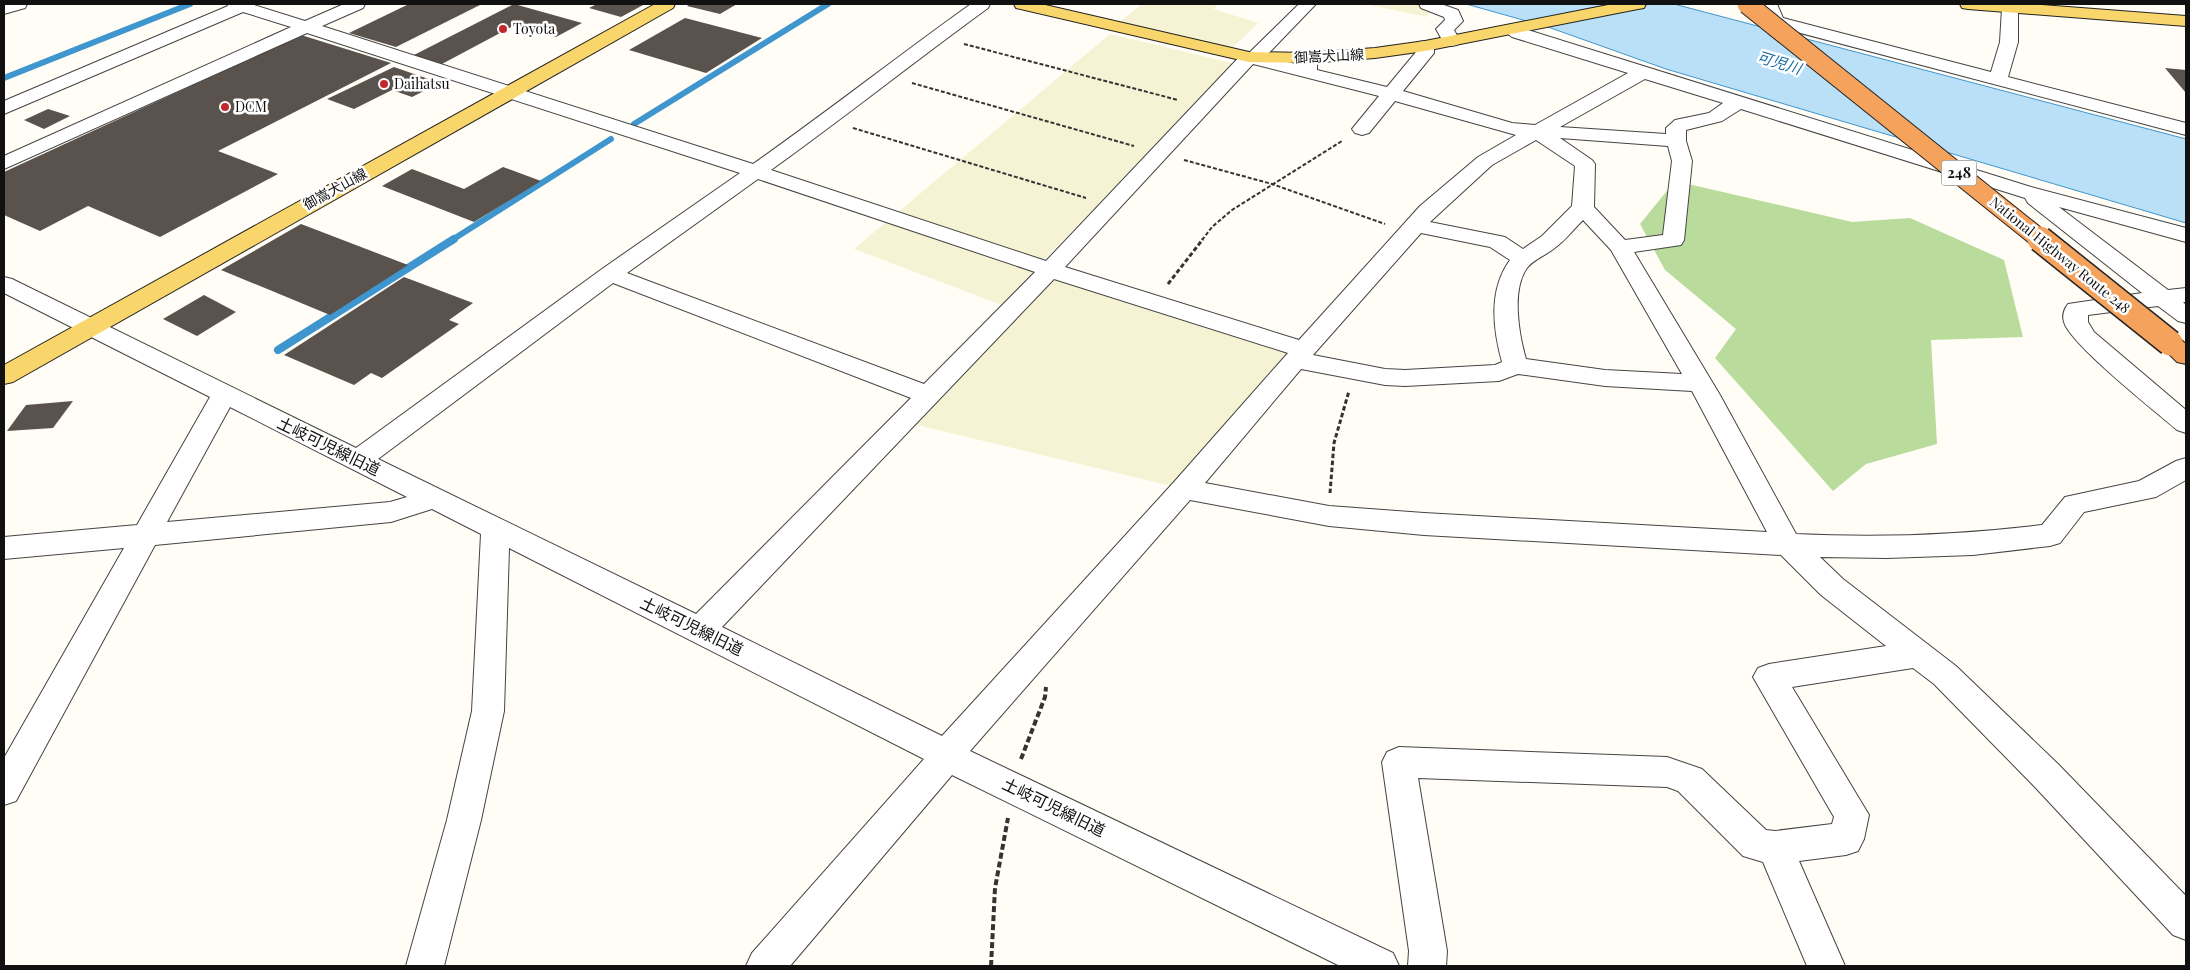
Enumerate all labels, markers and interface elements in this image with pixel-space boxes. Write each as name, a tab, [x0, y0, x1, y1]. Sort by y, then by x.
place label: Toyota	[513, 19, 555, 38]
marker: Toyota	[497, 23, 509, 35]
street label: 御嵩犬山線	[1294, 44, 1364, 67]
water label: 可児川	[1755, 46, 1806, 79]
place label: Daihatsu	[394, 74, 450, 93]
marker: Daihatsu	[378, 78, 390, 90]
place label: DCM	[235, 97, 267, 116]
marker: DCM	[219, 101, 231, 113]
road number: 248	[1942, 160, 1976, 186]
street label: 御嵩犬山線	[300, 163, 370, 214]
street label: National Highway Route 248	[1986, 192, 2134, 317]
street label: 土岐可児線旧道	[274, 412, 384, 480]
street label: 土岐可児線旧道	[637, 592, 747, 660]
street label: 土岐可児線旧道	[999, 773, 1109, 841]

